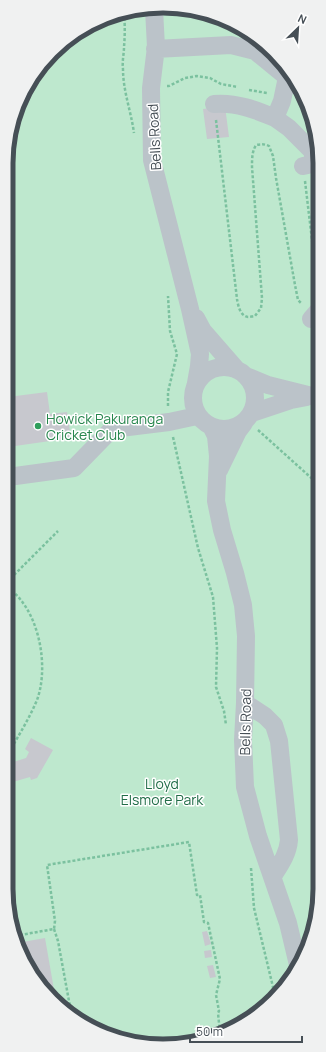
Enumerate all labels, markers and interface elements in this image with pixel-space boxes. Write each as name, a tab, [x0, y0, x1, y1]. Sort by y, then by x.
north arrow	[278, 8, 318, 48]
text: N	[296, 10, 309, 27]
street label: Bells Road	[143, 103, 165, 171]
place label: Howick Pakuranga Cricket Club	[46, 409, 163, 444]
marker: Howick Pakuranga Cricket Club	[33, 421, 43, 431]
street label: Bells Road	[235, 689, 255, 755]
park label: Lloyd Elsmore Park	[121, 774, 204, 809]
scale bar	[190, 1018, 302, 1044]
text: 50 m	[196, 1023, 223, 1040]

